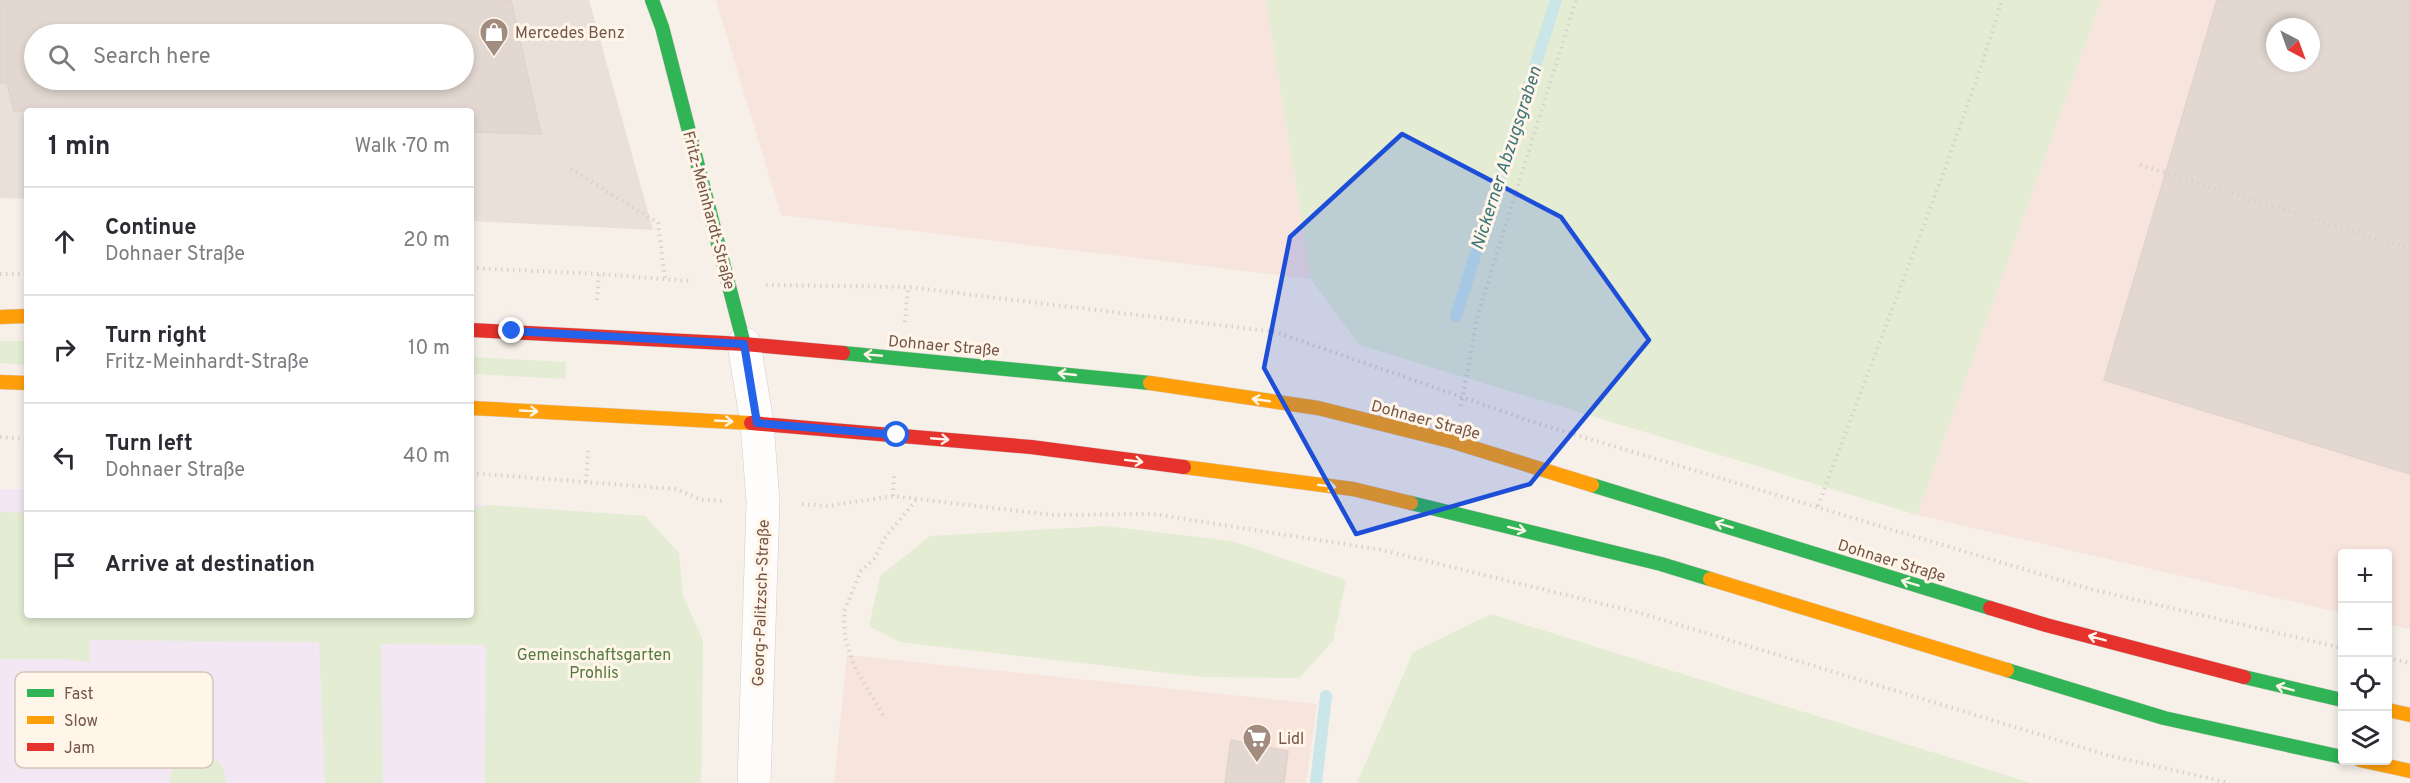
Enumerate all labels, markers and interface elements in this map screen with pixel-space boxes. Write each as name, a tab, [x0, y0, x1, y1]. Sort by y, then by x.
shop icon: Mercedes Benz	[478, 16, 510, 58]
north arrow	[2266, 18, 2320, 72]
search box	[24, 24, 474, 90]
place label: Mercedes Benz	[515, 24, 625, 44]
icon: search	[45, 41, 78, 74]
text: Search here	[93, 44, 211, 71]
water label: Nickerner Abzugsgraben	[1467, 64, 1548, 253]
street label: Fritz-Meinhardt-Straße	[677, 129, 739, 292]
text: 1 min	[48, 131, 110, 164]
text: Walk · 70 m	[354, 134, 450, 160]
text: Continue	[105, 215, 196, 242]
icon: ahead	[48, 225, 81, 258]
text: 20 m	[403, 228, 450, 254]
text: Dohnaer Straße	[105, 242, 245, 268]
route end	[498, 317, 524, 343]
text: Turn right	[105, 323, 207, 350]
street label: Dohnaer Straße	[887, 332, 1000, 362]
icon: right	[48, 333, 81, 366]
text: 10 m	[408, 336, 450, 362]
one-way arrow	[864, 349, 884, 360]
text: Fritz-Meinhardt-Straße	[105, 350, 309, 376]
one-way arrow	[1058, 368, 1078, 379]
one-way arrow	[1251, 394, 1271, 405]
street label: Dohnaer Straße	[1369, 397, 1482, 445]
one-way arrow	[519, 406, 539, 417]
one-way arrow	[714, 416, 734, 427]
route start	[883, 421, 909, 447]
text: Turn left	[105, 431, 193, 458]
one-way arrow	[930, 434, 950, 445]
icon: left	[48, 441, 81, 474]
text: 40 m	[403, 444, 450, 470]
one-way arrow	[1124, 455, 1143, 466]
text: Dohnaer Straße	[105, 458, 245, 484]
one-way arrow	[1317, 480, 1337, 491]
street label: Georg-Palitzsch-Straße	[749, 519, 775, 687]
one-way arrow	[1715, 519, 1734, 530]
one-way arrow	[1507, 524, 1527, 535]
street label: Dohnaer Straße	[1835, 536, 1948, 588]
icon: arrive	[48, 549, 81, 582]
map controls	[2338, 549, 2392, 765]
button: +	[2338, 549, 2392, 603]
text: Arrive at destination	[105, 552, 315, 579]
one-way arrow	[1901, 576, 1920, 587]
button: −	[2338, 603, 2392, 657]
one-way arrow	[2088, 632, 2107, 643]
park label: Gemeinschaftsgarten Prohlis	[517, 646, 671, 684]
button: locate	[2338, 657, 2392, 711]
legend	[15, 672, 213, 768]
one-way arrow	[2276, 682, 2295, 693]
text: Fast	[64, 685, 94, 705]
button: layers	[2338, 711, 2392, 765]
text: Slow	[64, 712, 98, 732]
supermarket icon: Lidl	[1241, 722, 1273, 764]
place label: Lidl	[1278, 730, 1304, 750]
text: Jam	[64, 739, 95, 759]

